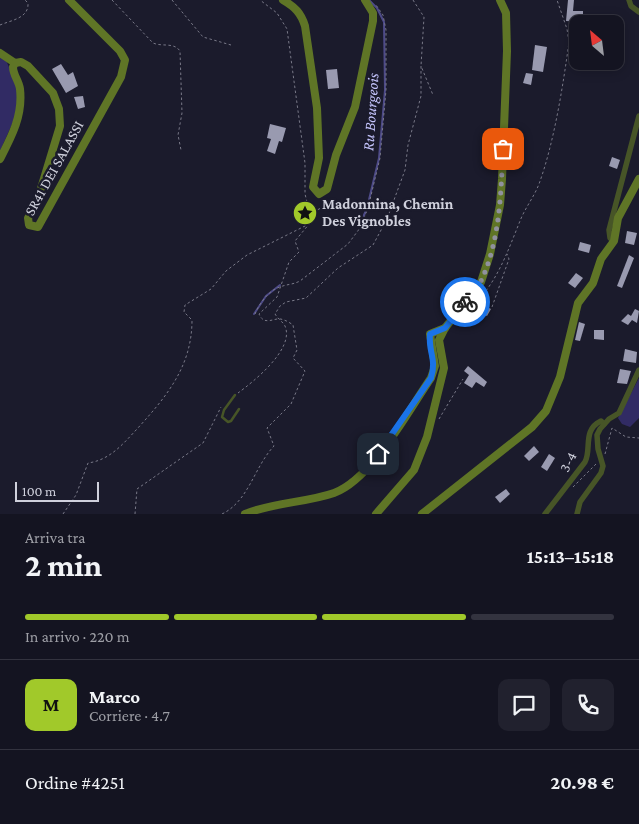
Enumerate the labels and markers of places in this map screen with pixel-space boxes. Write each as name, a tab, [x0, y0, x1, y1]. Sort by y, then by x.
pin	[482, 128, 524, 170]
place label: Madonnina, Chemin Des Vignobles	[322, 196, 454, 229]
place icon: Madonnina, Chemin Des Vignobles	[292, 200, 318, 226]
pin	[357, 433, 399, 475]

